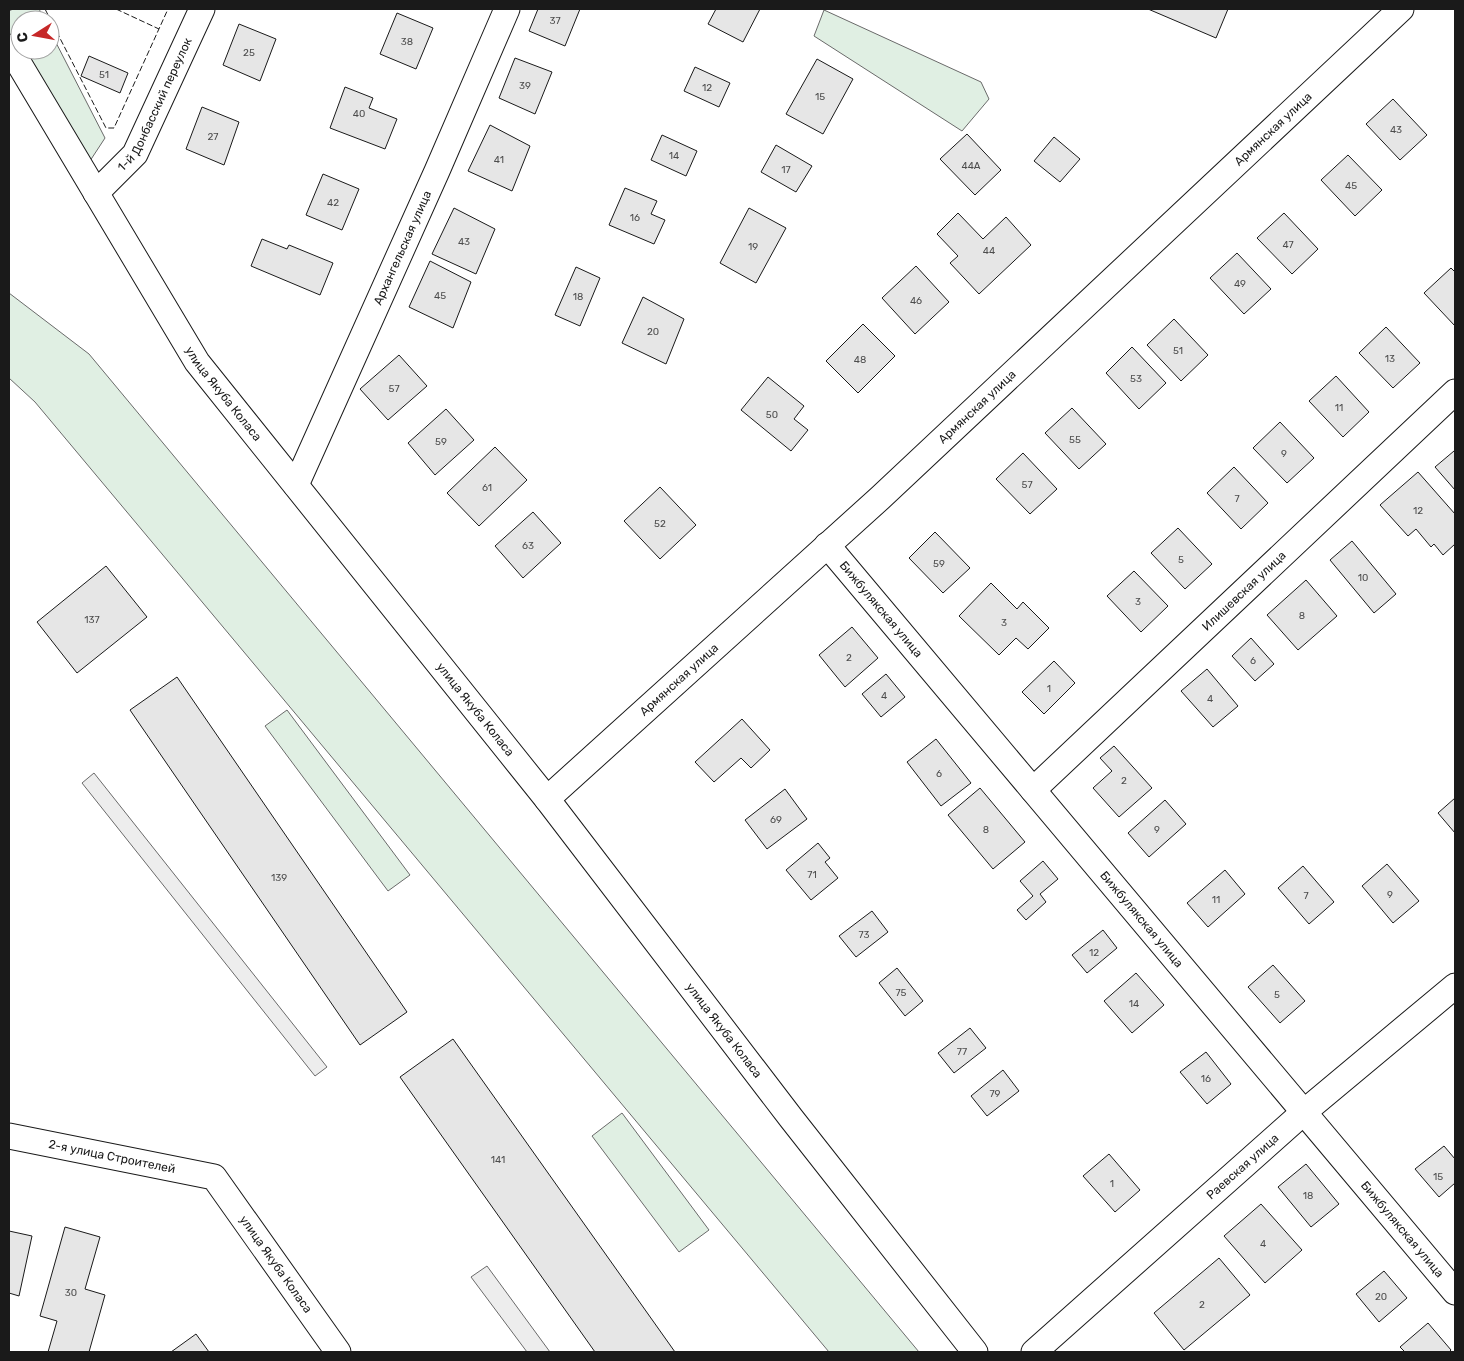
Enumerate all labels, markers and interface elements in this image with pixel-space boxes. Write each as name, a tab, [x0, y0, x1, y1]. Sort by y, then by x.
north arrow	[10, 10, 60, 60]
house number: 37	[549, 15, 561, 27]
text: С	[13, 31, 32, 44]
street label: 1-й Донбасский переулок	[115, 35, 195, 174]
house number: 38	[401, 36, 413, 48]
house number: 25	[243, 47, 255, 59]
house number: 51	[99, 69, 109, 81]
house number: 39	[519, 80, 531, 92]
house number: 12	[702, 82, 712, 94]
street label: Армянская улица	[1231, 89, 1315, 169]
house number: 15	[815, 91, 825, 103]
house number: 40	[353, 108, 365, 120]
house number: 43	[1390, 124, 1402, 136]
house number: 27	[208, 131, 219, 143]
house number: 14	[669, 150, 679, 162]
house number: 41	[494, 154, 504, 166]
house number: 44А	[961, 160, 981, 172]
house number: 17	[781, 164, 791, 176]
house number: 45	[1345, 180, 1357, 192]
street label: Архангельская улица	[371, 188, 434, 307]
house number: 42	[327, 197, 339, 209]
house number: 16	[630, 212, 640, 224]
house number: 43	[458, 236, 470, 248]
house number: 47	[1282, 239, 1294, 251]
house number: 19	[748, 241, 758, 253]
house number: 44	[983, 245, 995, 257]
house number: 49	[1234, 278, 1246, 290]
house number: 45	[434, 290, 446, 302]
house number: 18	[573, 291, 583, 303]
house number: 46	[910, 295, 922, 307]
house number: 20	[647, 326, 659, 338]
street label: улица Якуба Коласа	[182, 344, 264, 444]
house number: 51	[1173, 345, 1183, 357]
house number: 13	[1385, 353, 1395, 365]
house number: 48	[854, 354, 866, 366]
street label: Армянская улица	[935, 367, 1019, 447]
house number: 53	[1130, 373, 1142, 385]
house number: 57	[388, 383, 400, 395]
house number: 11	[1335, 402, 1343, 414]
house number: 50	[766, 409, 778, 421]
house number: 55	[1069, 434, 1081, 446]
house number: 59	[435, 436, 447, 448]
house number: 9	[1281, 448, 1287, 460]
house number: 57	[1021, 479, 1033, 491]
house number: 61	[482, 482, 492, 494]
house number: 7	[1234, 493, 1240, 505]
house number: 12	[1413, 505, 1423, 517]
house number: 52	[654, 518, 666, 530]
house number: 63	[522, 540, 534, 552]
street label: Илишевская улица	[1199, 548, 1289, 634]
house number: 5	[1178, 554, 1184, 566]
street label: Бижбулякская улица	[837, 558, 925, 660]
house number: 59	[933, 558, 945, 570]
house number: 10	[1358, 572, 1368, 584]
house number: 3	[1135, 596, 1141, 608]
house number: 8	[1299, 610, 1305, 622]
house number: 137	[84, 614, 100, 626]
house number: 3	[1001, 617, 1007, 629]
street label: Армянская улица	[637, 641, 721, 719]
house number: 2	[846, 652, 852, 664]
house number: 6	[1250, 655, 1256, 667]
street label: улица Якуба Коласа	[434, 660, 517, 759]
house number: 1	[1047, 683, 1051, 695]
house number: 4	[881, 690, 887, 702]
house number: 4	[1207, 693, 1213, 705]
house number: 6	[936, 768, 942, 780]
house number: 2	[1121, 775, 1127, 787]
house number: 69	[770, 814, 782, 826]
house number: 8	[983, 824, 989, 836]
house number: 9	[1154, 824, 1160, 836]
street label: Бижбулякская улица	[1097, 868, 1186, 970]
house number: 71	[807, 869, 817, 881]
house number: 139	[271, 872, 287, 884]
house number: 9	[1387, 889, 1393, 901]
house number: 7	[1303, 890, 1309, 902]
house number: 11	[1212, 894, 1220, 906]
house number: 73	[858, 929, 870, 941]
house number: 12	[1089, 947, 1099, 959]
street label: улица Якуба Коласа	[683, 980, 765, 1081]
house number: 75	[895, 987, 907, 999]
house number: 5	[1274, 989, 1280, 1001]
house number: 14	[1129, 998, 1139, 1010]
house number: 77	[957, 1046, 967, 1058]
house number: 16	[1201, 1073, 1211, 1085]
house number: 79	[989, 1088, 1001, 1100]
street label: Раевская улица	[1204, 1131, 1281, 1202]
street label: 2-я улица Строителей	[47, 1137, 177, 1176]
house number: 141	[491, 1154, 505, 1166]
house number: 15	[1433, 1171, 1443, 1183]
house number: 1	[1110, 1178, 1114, 1190]
street label: Бижбулякская улица	[1358, 1178, 1447, 1280]
house number: 18	[1303, 1190, 1313, 1202]
street label: улица Якуба Коласа	[237, 1213, 315, 1316]
house number: 4	[1260, 1238, 1266, 1250]
house number: 30	[65, 1287, 77, 1299]
house number: 20	[1375, 1291, 1387, 1303]
house number: 2	[1199, 1299, 1205, 1311]

